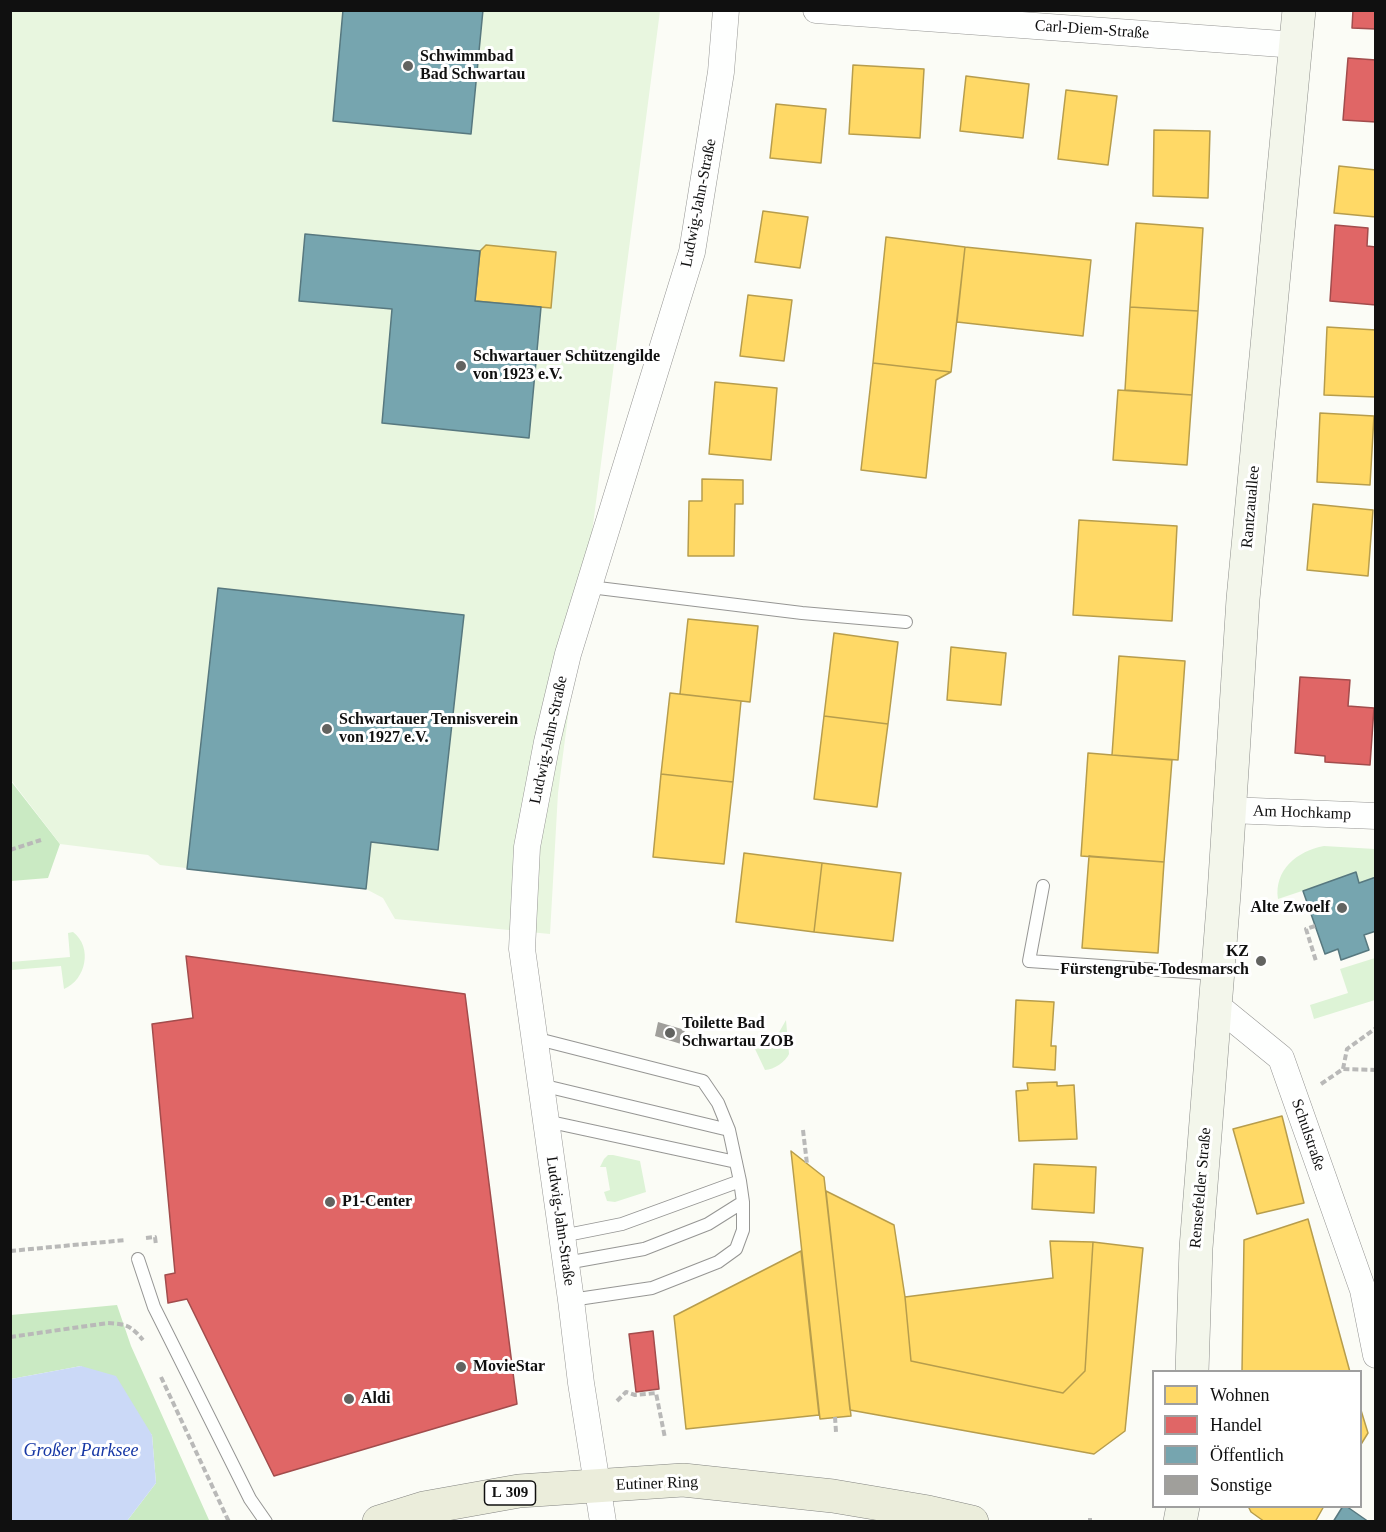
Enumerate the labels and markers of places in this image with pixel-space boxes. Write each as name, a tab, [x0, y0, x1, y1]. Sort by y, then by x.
place label: Schwimmbad Bad Schwartau	[420, 47, 525, 85]
marker: Schwimmbad Bad Schwartau	[401, 59, 415, 73]
place label: Schwartauer Schützengilde von 1923 e.V.	[473, 347, 660, 385]
marker: Schwartauer Schützengilde von 1923 e.V.	[454, 359, 468, 373]
place label: Schwartauer Tennisverein von 1927 e.V.	[339, 710, 518, 748]
marker: Schwartauer Tennisverein von 1927 e.V.	[320, 722, 334, 736]
place label: Alte Zwoelf	[1250, 898, 1330, 918]
marker: Alte Zwoelf	[1335, 901, 1349, 915]
place label: KZ Fürstengrube-Todesmarsch	[1060, 942, 1249, 980]
marker: KZ Fürstengrube-Todesmarsch	[1254, 954, 1268, 968]
place label: Toilette Bad Schwartau ZOB	[682, 1014, 794, 1052]
marker: Toilette Bad Schwartau ZOB	[663, 1026, 677, 1040]
place label: P1-Center	[342, 1192, 412, 1212]
marker: P1-Center	[323, 1195, 337, 1209]
place label: MovieStar	[473, 1357, 545, 1377]
marker: MovieStar	[454, 1360, 468, 1374]
place label: Aldi	[361, 1389, 390, 1409]
marker: Aldi	[342, 1392, 356, 1406]

